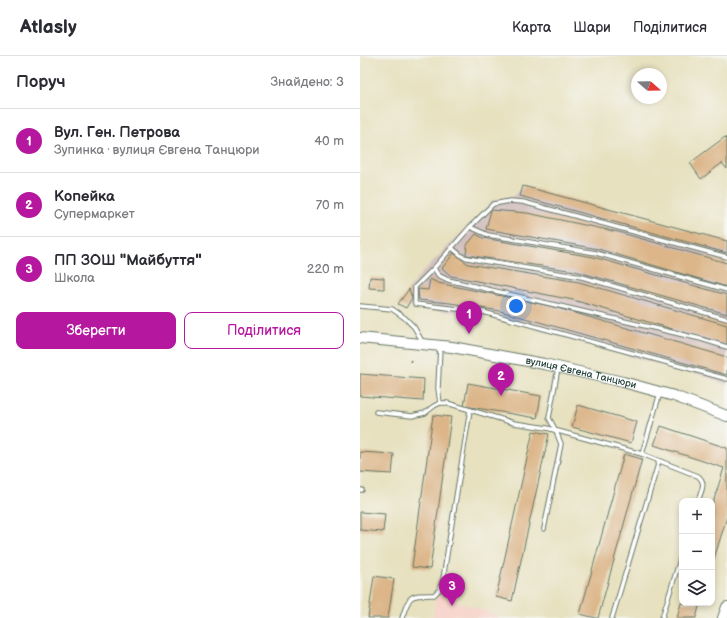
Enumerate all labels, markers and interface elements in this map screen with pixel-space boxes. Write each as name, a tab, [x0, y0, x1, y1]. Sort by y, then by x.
text: Atlasly	[20, 16, 77, 39]
text: Карта	[512, 19, 551, 36]
text: Шари	[573, 19, 611, 36]
text: Поділитися	[633, 19, 707, 36]
north arrow	[631, 68, 667, 104]
text: Поруч	[16, 72, 66, 92]
text: Знайдено: 3	[270, 74, 344, 90]
text: Вул. Ген. Петрова	[54, 123, 180, 142]
text: 1	[26, 133, 32, 149]
text: 40 m	[314, 133, 344, 149]
text: Зупинка · вулиця Євгена Танцюри	[54, 142, 260, 158]
text: Копейка	[54, 187, 115, 206]
text: 2	[25, 197, 33, 213]
text: 70 m	[316, 197, 344, 213]
text: Супермаркет	[54, 206, 135, 222]
text: ПП ЗОШ "Майбуття"	[54, 251, 202, 270]
text: 3	[25, 261, 33, 277]
text: 220 m	[307, 261, 344, 277]
text: Школа	[54, 270, 95, 286]
your location	[506, 296, 526, 316]
pin: 1	[456, 301, 482, 334]
button: Зберегти	[16, 312, 176, 349]
button: Поділитися	[184, 312, 344, 349]
street label: вулиця Євгена Танцюри	[525, 355, 638, 391]
pin: 2	[488, 363, 514, 396]
map controls	[679, 498, 715, 606]
button: +	[679, 498, 715, 534]
button: −	[679, 534, 715, 570]
button: layers	[679, 570, 715, 606]
pin: 3	[439, 573, 465, 606]

